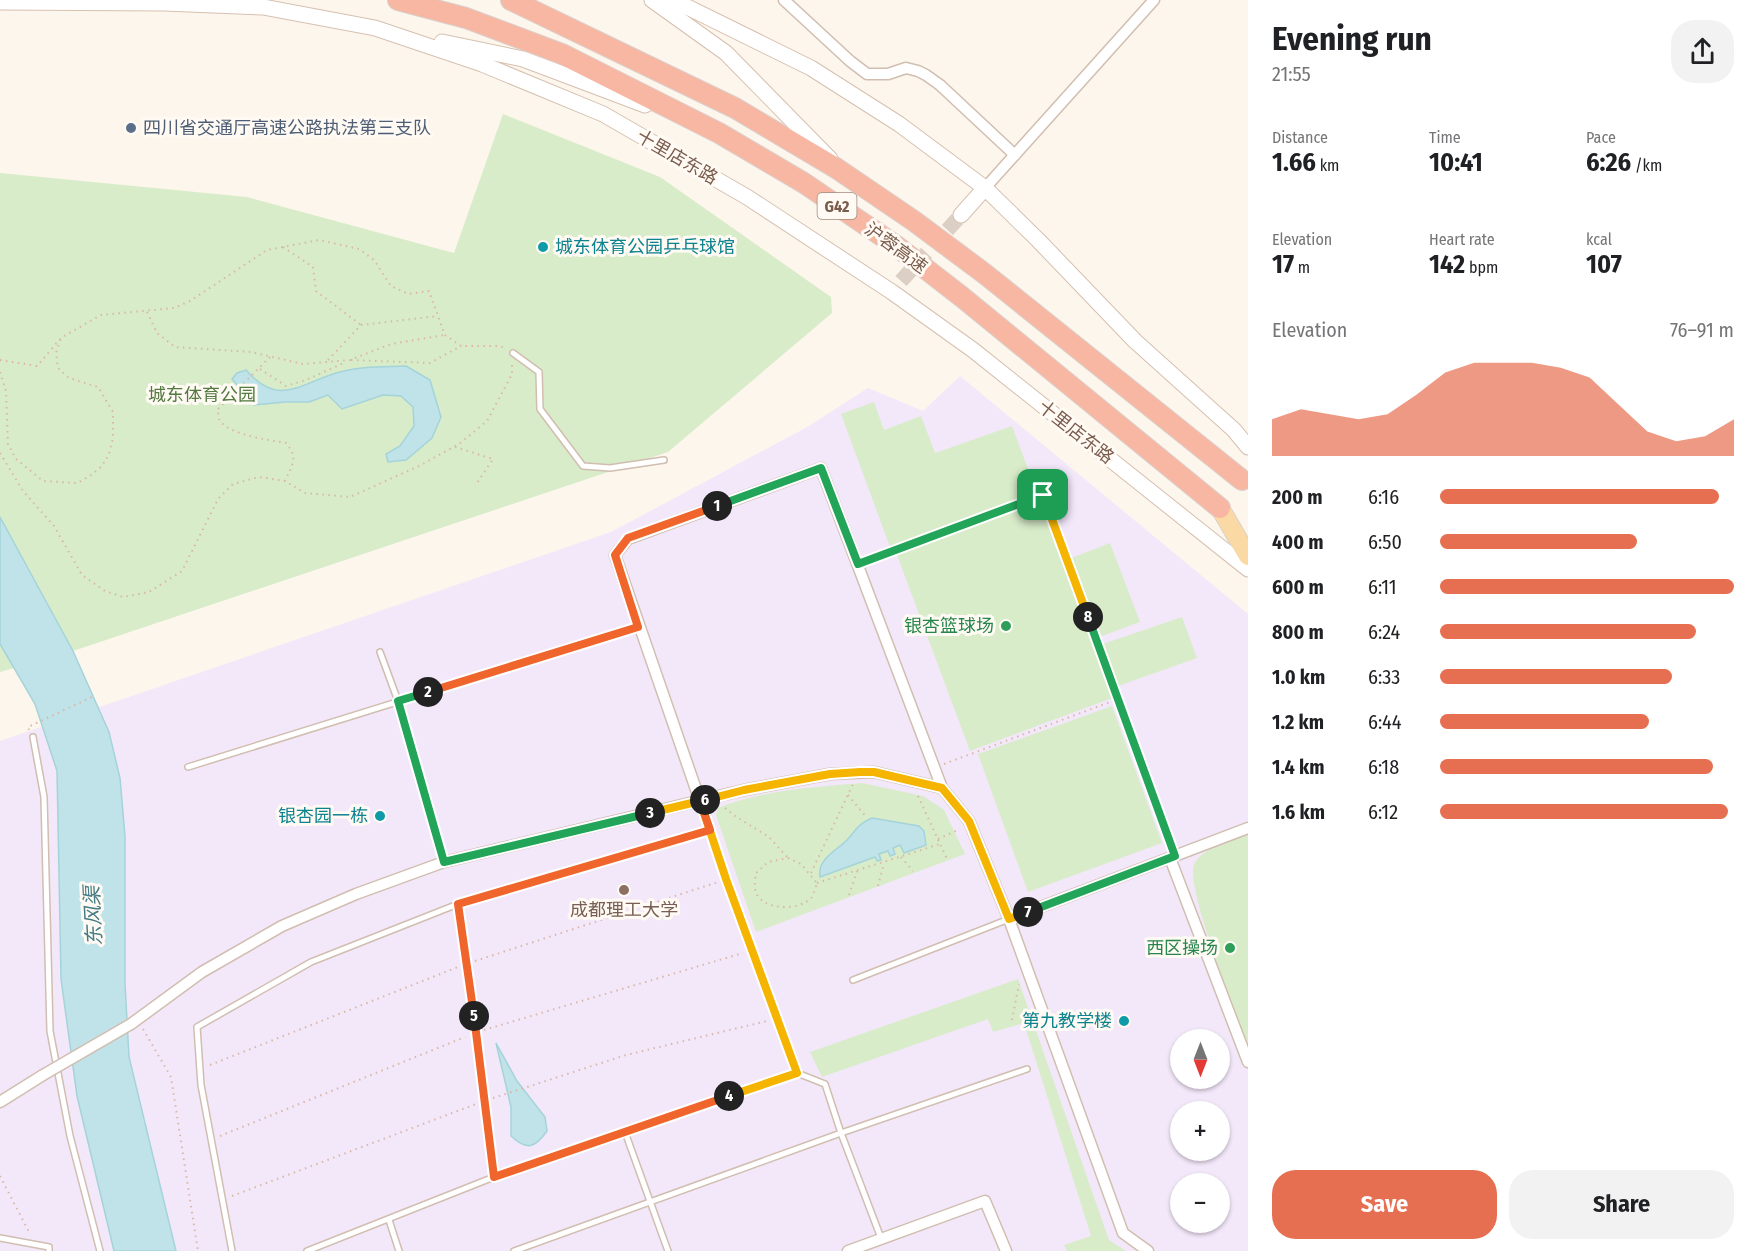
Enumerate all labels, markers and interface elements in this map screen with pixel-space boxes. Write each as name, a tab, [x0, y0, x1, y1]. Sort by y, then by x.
text: Evening run	[1272, 19, 1432, 59]
button: share	[1671, 20, 1734, 83]
text: 21:55	[1272, 62, 1311, 86]
place label: 四川省交通厅高速公路执法第三支队	[143, 117, 431, 139]
marker: 四川省交通厅高速公路执法第三支队	[124, 121, 138, 135]
street label: 十里店东路	[633, 125, 721, 189]
text: Distance	[1272, 128, 1328, 147]
text: Time	[1429, 128, 1461, 147]
text: Pace	[1586, 128, 1616, 147]
text: 1.66	[1272, 147, 1316, 178]
text: 10:41	[1429, 147, 1483, 178]
text: 6:26	[1586, 147, 1631, 178]
text: km	[1316, 156, 1339, 175]
text: /km	[1631, 156, 1662, 175]
road number: G42	[818, 193, 856, 219]
street label: 沪蓉高速	[860, 218, 932, 278]
text: Elevation	[1272, 230, 1332, 249]
text: Heart rate	[1429, 230, 1495, 249]
text: kcal	[1586, 230, 1612, 249]
place label: 城东体育公园乒乓球馆	[555, 236, 735, 258]
marker: 城东体育公园乒乓球馆	[536, 240, 550, 254]
text: 17	[1272, 249, 1294, 280]
text: 142	[1429, 249, 1465, 280]
text: 107	[1586, 249, 1622, 280]
text: m	[1294, 258, 1310, 277]
text: bpm	[1465, 258, 1498, 277]
text: Elevation	[1272, 318, 1347, 342]
text: 76–91 m	[1670, 318, 1734, 342]
park label: 城东体育公园	[148, 384, 256, 406]
street label: 十里店东路	[1034, 396, 1118, 468]
pin	[1017, 469, 1068, 520]
icon: arrive	[1026, 478, 1059, 511]
text: 200 m	[1272, 485, 1323, 509]
text: 6:16	[1368, 485, 1399, 509]
pin: 1	[702, 491, 732, 521]
text: 1	[714, 496, 720, 515]
text: 400 m	[1272, 530, 1324, 554]
text: 6:50	[1368, 530, 1402, 554]
text: 600 m	[1272, 575, 1324, 599]
text: 6:11	[1368, 575, 1397, 599]
pin: 8	[1073, 602, 1103, 632]
text: 8	[1084, 607, 1092, 626]
place label: 银杏篮球场	[904, 615, 994, 637]
marker: 银杏篮球场	[999, 619, 1013, 633]
text: 800 m	[1272, 620, 1324, 644]
text: 6:24	[1368, 620, 1400, 644]
text: 1.0 km	[1272, 665, 1325, 689]
text: 6:33	[1368, 665, 1400, 689]
pin: 2	[413, 677, 443, 707]
text: 2	[424, 682, 432, 701]
text: 1.2 km	[1272, 710, 1324, 734]
text: 6:44	[1368, 710, 1401, 734]
text: 1.4 km	[1272, 755, 1324, 779]
text: 6:18	[1368, 755, 1399, 779]
pin: 6	[690, 785, 720, 815]
text: 6	[701, 790, 709, 809]
pin: 3	[635, 798, 665, 828]
text: 1.6 km	[1272, 800, 1325, 824]
text: 6:12	[1368, 800, 1398, 824]
text: 3	[646, 803, 654, 822]
place label: 银杏园一栋	[278, 805, 368, 827]
marker: 银杏园一栋	[373, 809, 387, 823]
water label: 东风渠	[79, 882, 107, 947]
marker: 成都理工大学	[617, 883, 631, 897]
pin: 7	[1013, 897, 1043, 927]
place label: 成都理工大学	[570, 899, 678, 921]
text: 7	[1025, 902, 1031, 921]
place label: 西区操场	[1146, 937, 1218, 959]
marker: 西区操场	[1223, 941, 1237, 955]
pin: 5	[459, 1001, 489, 1031]
text: 5	[470, 1006, 478, 1025]
place label: 第九教学楼	[1022, 1010, 1112, 1032]
marker: 第九教学楼	[1117, 1014, 1131, 1028]
north arrow	[1170, 1029, 1230, 1089]
map controls	[1170, 1029, 1230, 1233]
pin: 4	[714, 1081, 744, 1111]
text: 4	[725, 1086, 733, 1105]
button: +	[1170, 1101, 1230, 1161]
button: Save	[1272, 1170, 1497, 1239]
button: Share	[1509, 1170, 1734, 1239]
button: −	[1170, 1173, 1230, 1233]

